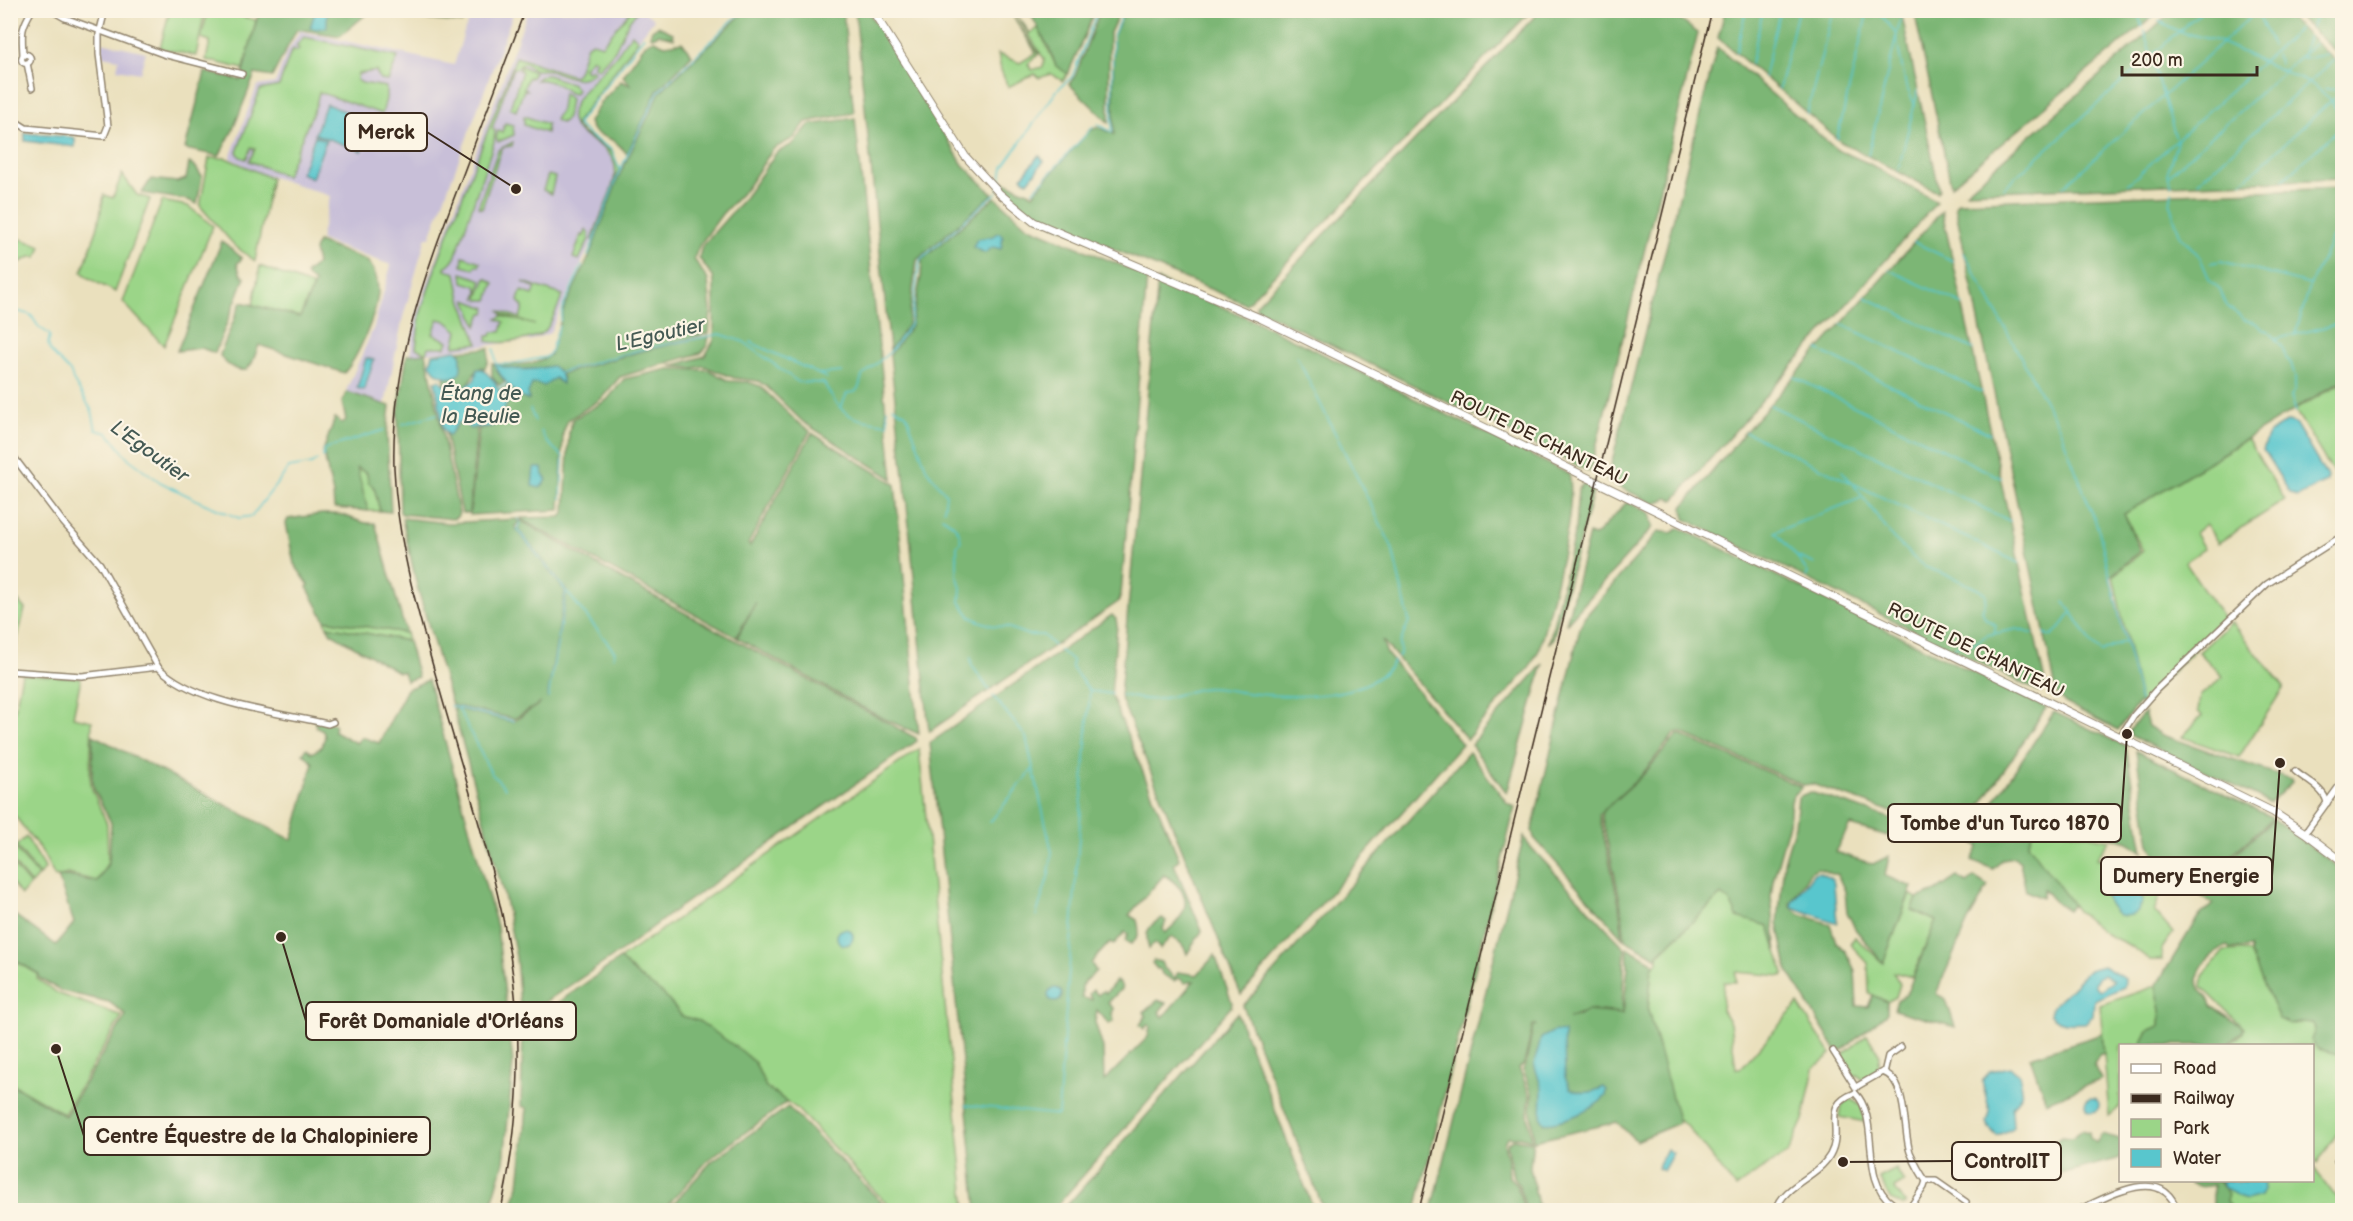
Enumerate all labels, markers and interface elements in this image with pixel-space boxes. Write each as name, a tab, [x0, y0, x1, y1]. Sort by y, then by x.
scale bar	[2122, 39, 2257, 77]
text: 200 m	[2131, 50, 2183, 71]
callout: Merck	[345, 113, 427, 151]
text: Merck	[357, 121, 415, 145]
water label: L'Egoutier	[613, 313, 709, 357]
water label: Étang de la Beulie	[440, 381, 522, 429]
street label: ROUTE DE CHANTEAU	[1447, 386, 1631, 490]
water label: L'Egoutier	[106, 415, 195, 489]
street label: ROUTE DE CHANTEAU	[1884, 598, 2068, 702]
callout: Tombe d'un Turco 1870	[1888, 804, 2121, 842]
text: Tombe d'un Turco 1870	[1900, 812, 2110, 836]
callout: Dumery Energie	[2101, 857, 2272, 895]
text: Dumery Energie	[2113, 865, 2259, 889]
callout: Forêt Domaniale d'Orléans	[306, 1002, 576, 1040]
text: Forêt Domaniale d'Orléans	[318, 1010, 564, 1034]
legend	[2119, 1044, 2314, 1182]
text: Road	[2173, 1058, 2217, 1079]
text: Railway	[2173, 1088, 2235, 1109]
callout: Centre Équestre de la Chalopiniere	[84, 1117, 430, 1155]
text: Park	[2173, 1118, 2209, 1139]
text: Centre Équestre de la Chalopiniere	[96, 1123, 418, 1149]
callout: ControlIT	[1952, 1142, 2061, 1180]
text: Water	[2173, 1148, 2221, 1169]
text: ControlIT	[1964, 1150, 2050, 1174]

